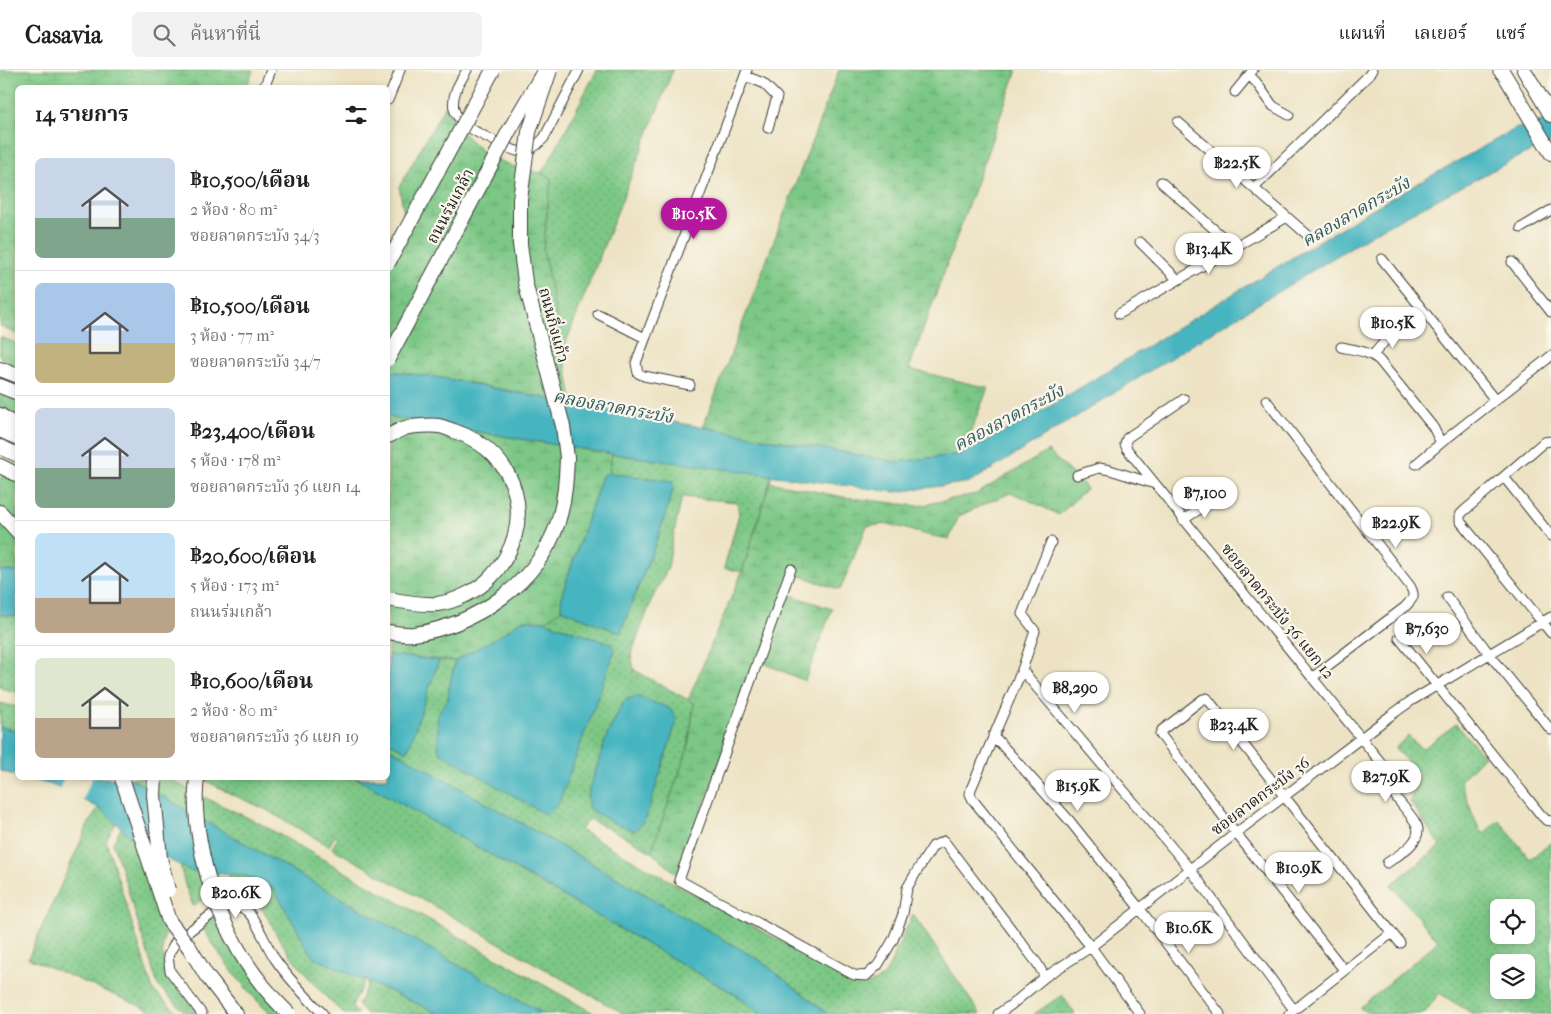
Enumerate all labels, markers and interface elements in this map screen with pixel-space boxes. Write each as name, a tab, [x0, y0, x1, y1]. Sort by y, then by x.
search box	[132, 12, 482, 57]
text: Casavia	[25, 21, 102, 49]
icon: search	[150, 21, 178, 49]
text: ค้นหาที่นี่	[190, 23, 261, 45]
text: แผนที่	[1338, 23, 1386, 44]
text: เลเยอร์	[1414, 23, 1467, 44]
text: แชร์	[1495, 23, 1526, 44]
icon: filters	[342, 101, 370, 129]
text: 14 รายการ	[35, 102, 129, 126]
pin: ฿22.5K	[1196, 146, 1278, 189]
text: ฿22.5K	[1214, 153, 1260, 172]
street label: ถนนร่มเกล้า	[422, 165, 478, 247]
text: ฿10,500/เดือน	[190, 168, 310, 192]
water label: คลองลาดกระบัง	[1298, 172, 1415, 252]
icon: home	[75, 178, 135, 238]
pin: ฿10.5K	[653, 198, 735, 240]
text: 2 ห้อง · 80 m²	[190, 200, 277, 219]
text: ฿10.5K	[672, 204, 716, 223]
text: ซอยลาดกระบัง 34/3	[190, 226, 320, 245]
pin: ฿13.4K	[1168, 232, 1250, 275]
text: ฿13.4K	[1186, 239, 1232, 258]
street label: ถนนกิ่งแก้ว	[535, 285, 575, 365]
text: ฿10,500/เดือน	[190, 294, 310, 318]
icon: home	[75, 303, 135, 363]
pin: ฿10.5K	[1352, 306, 1434, 349]
text: ฿10.5K	[1371, 313, 1415, 332]
text: 3 ห้อง · 77 m²	[190, 326, 274, 345]
text: ซอยลาดกระบัง 34/7	[190, 352, 321, 371]
water label: คลองลาดกระบัง	[950, 380, 1069, 456]
water label: คลองลาดกระบัง	[551, 386, 676, 428]
text: ฿23,400/เดือน	[190, 419, 315, 443]
icon: home	[75, 428, 135, 488]
text: 5 ห้อง · 178 m²	[190, 451, 281, 470]
pin: ฿7,100	[1164, 476, 1246, 519]
text: ซอยลาดกระบัง 36 แยก 14	[190, 477, 360, 496]
text: ฿7,100	[1184, 483, 1226, 502]
pin: ฿22.9K	[1355, 506, 1437, 549]
text: ฿22.9K	[1372, 513, 1420, 532]
street label: ซอยลาดกระบัง 36 แยก 12	[1217, 539, 1339, 683]
text: ฿20,600/เดือน	[190, 544, 316, 568]
icon: home	[75, 553, 135, 613]
text: 5 ห้อง · 173 m²	[190, 576, 279, 595]
text: ถนนร่มเกล้า	[190, 602, 272, 621]
pin: ฿7,630	[1386, 612, 1468, 655]
text: ฿7,630	[1405, 619, 1449, 638]
text: ฿10,600/เดือน	[190, 669, 313, 693]
pin: ฿8,290	[1034, 672, 1116, 714]
icon: home	[75, 678, 135, 738]
text: ฿8,290	[1052, 678, 1098, 697]
text: 2 ห้อง · 80 m²	[190, 701, 277, 720]
pin: ฿23.4K	[1193, 708, 1275, 751]
text: ฿23.4K	[1210, 715, 1258, 734]
text: ซอยลาดกระบัง 36 แยก 19	[190, 727, 359, 746]
street label: ซอยลาดกระบัง 36	[1207, 753, 1313, 839]
pin: ฿27.9K	[1345, 760, 1427, 803]
text: ฿27.9K	[1362, 767, 1410, 786]
pin: ฿15.9K	[1037, 770, 1119, 812]
text: ฿15.9K	[1056, 776, 1100, 795]
pin: ฿10.9K	[1258, 852, 1340, 894]
text: ฿10.9K	[1276, 858, 1322, 877]
pin: ฿20.6K	[195, 876, 277, 919]
text: ฿20.6K	[211, 883, 261, 902]
map controls	[1490, 899, 1535, 999]
button: locate	[1490, 899, 1535, 944]
pin: ฿10.6K	[1148, 912, 1230, 954]
text: ฿10.6K	[1166, 918, 1212, 937]
button: layers	[1490, 954, 1535, 999]

